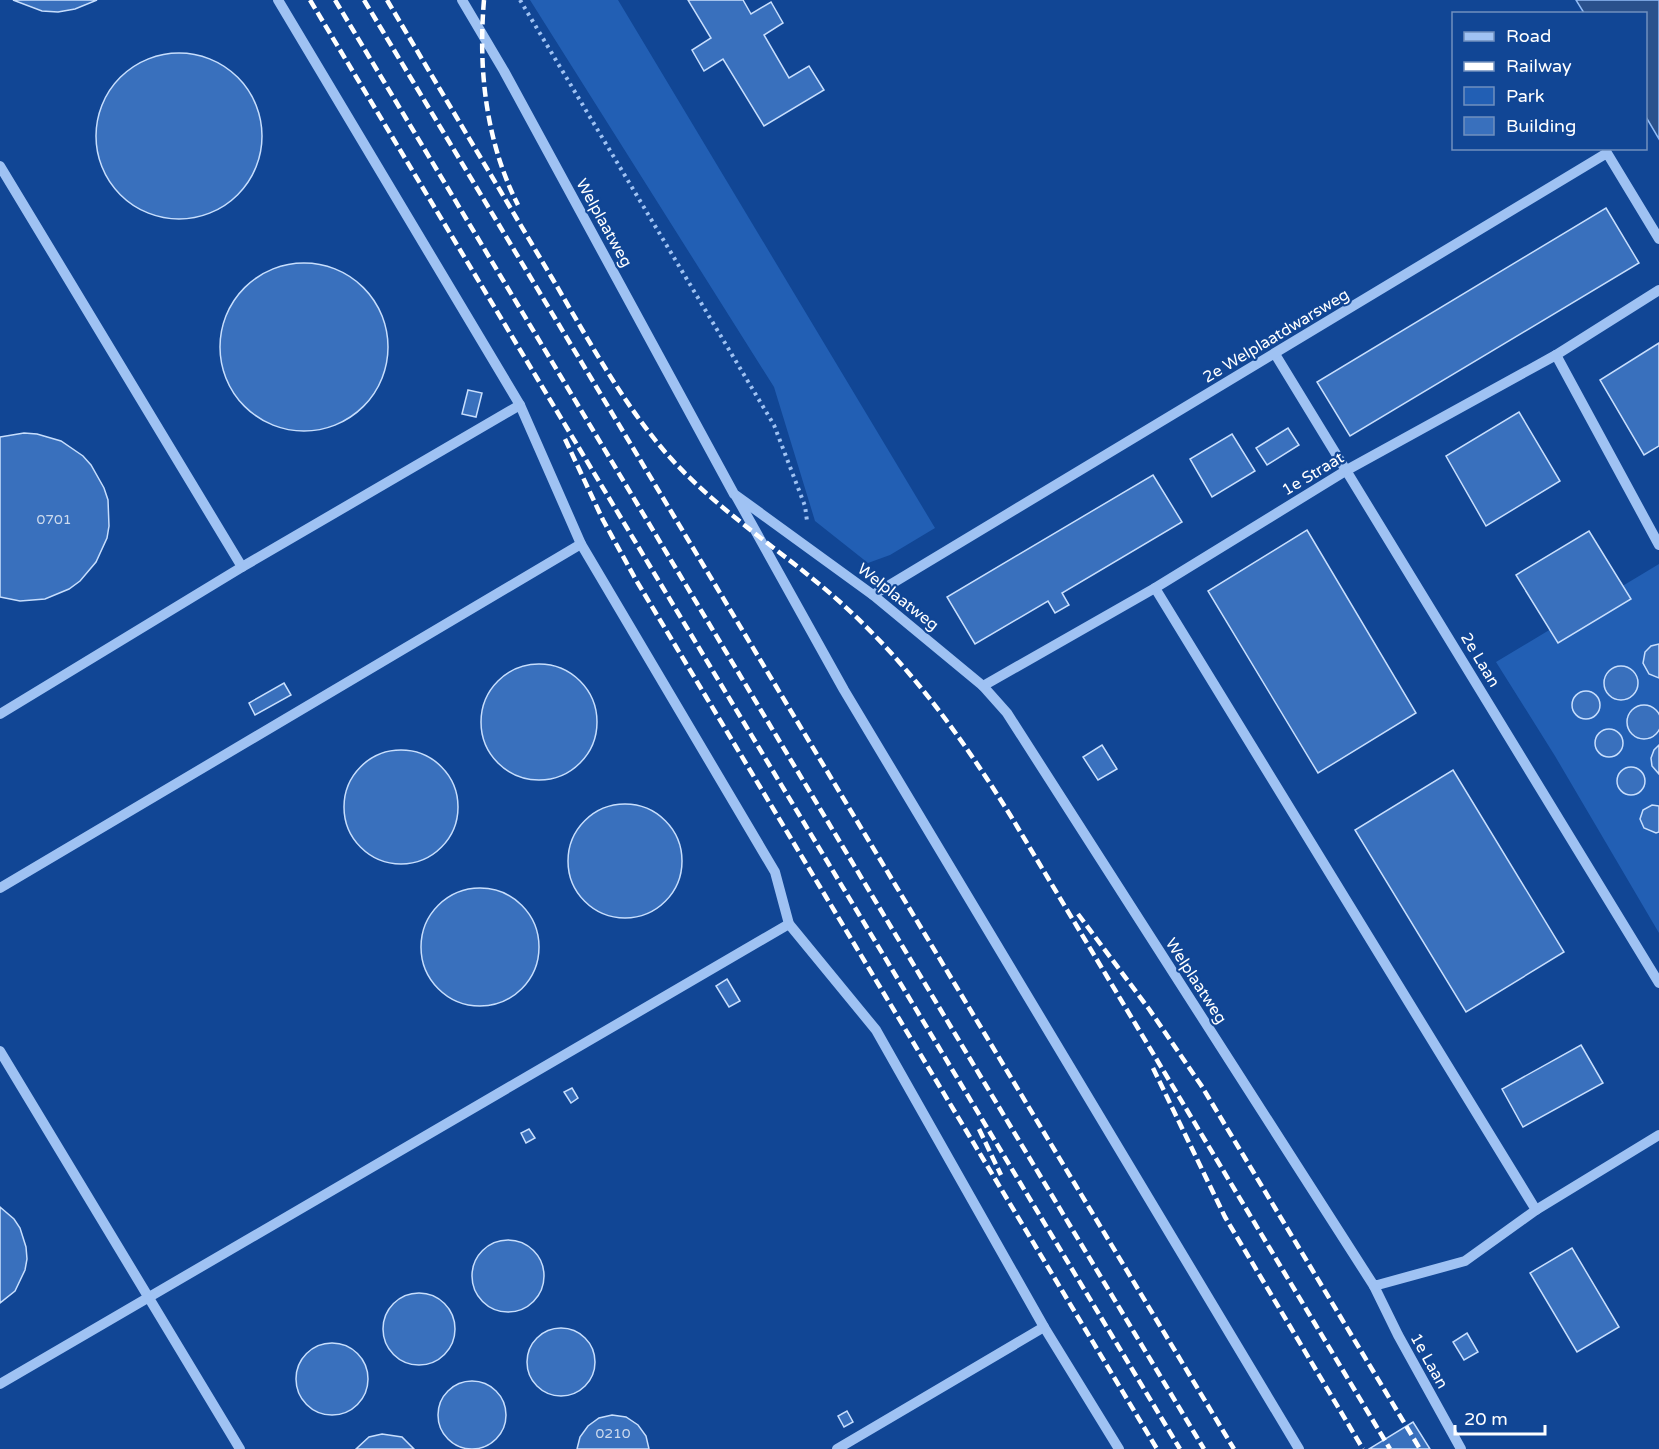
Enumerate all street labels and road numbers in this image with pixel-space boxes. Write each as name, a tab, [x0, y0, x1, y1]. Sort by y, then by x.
street label: Welplaatweg	[571, 175, 637, 271]
street label: 2e Welplaatdwarsweg	[1199, 284, 1353, 388]
street label: 1e Straat	[1278, 448, 1348, 500]
street label: Welplaatweg	[853, 559, 943, 635]
street label: 2e Laan	[1456, 629, 1504, 691]
street label: Welplaatweg	[1161, 934, 1231, 1028]
street label: 1e Laan	[1406, 1330, 1452, 1392]

